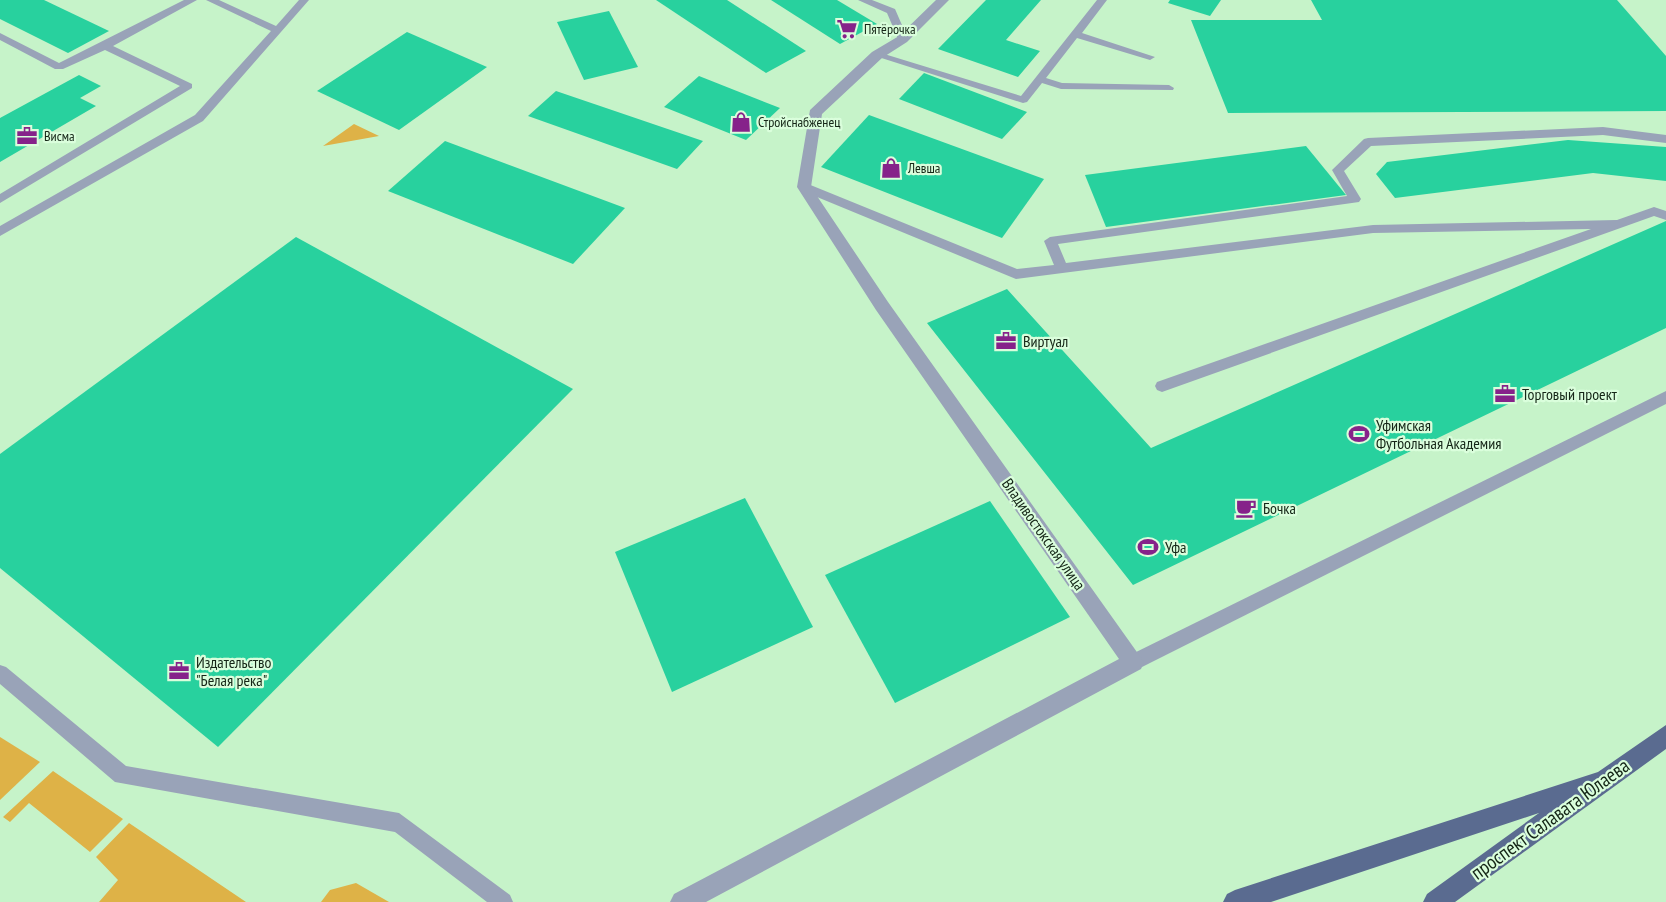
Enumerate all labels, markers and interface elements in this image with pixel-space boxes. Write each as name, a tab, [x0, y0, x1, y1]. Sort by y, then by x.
supermarket icon: Пятёрочка	[835, 17, 859, 41]
place label: Пятёрочка	[864, 20, 916, 38]
shop icon: Стройснабженец	[729, 110, 753, 134]
place label: Стройснабженец	[758, 113, 840, 131]
office icon: Висма	[15, 124, 39, 148]
place label: Висма	[44, 127, 75, 145]
shop icon: Левша	[879, 156, 903, 180]
place label: Левша	[907, 159, 940, 177]
office icon: Виртуал	[994, 329, 1018, 353]
place label: Виртуал	[1023, 331, 1068, 351]
office icon: Торговый проект	[1493, 382, 1517, 406]
place label: Торговый проект	[1522, 384, 1618, 404]
place label: Уфимская Футбольная Академия	[1376, 415, 1501, 453]
sports icon: Уфимская Футбольная Академия	[1347, 422, 1371, 446]
street label: Владивостокская улица	[998, 474, 1090, 594]
cafe icon: Бочка	[1234, 496, 1258, 520]
place label: Бочка	[1263, 498, 1296, 518]
sports icon: Уфа	[1136, 535, 1160, 559]
place label: Уфа	[1165, 537, 1187, 557]
place label: Издательство "Белая река"	[196, 652, 272, 690]
office icon: Издательство "Белая река"	[167, 659, 191, 683]
street label: проспект Салавата Юлаева	[1465, 753, 1635, 885]

